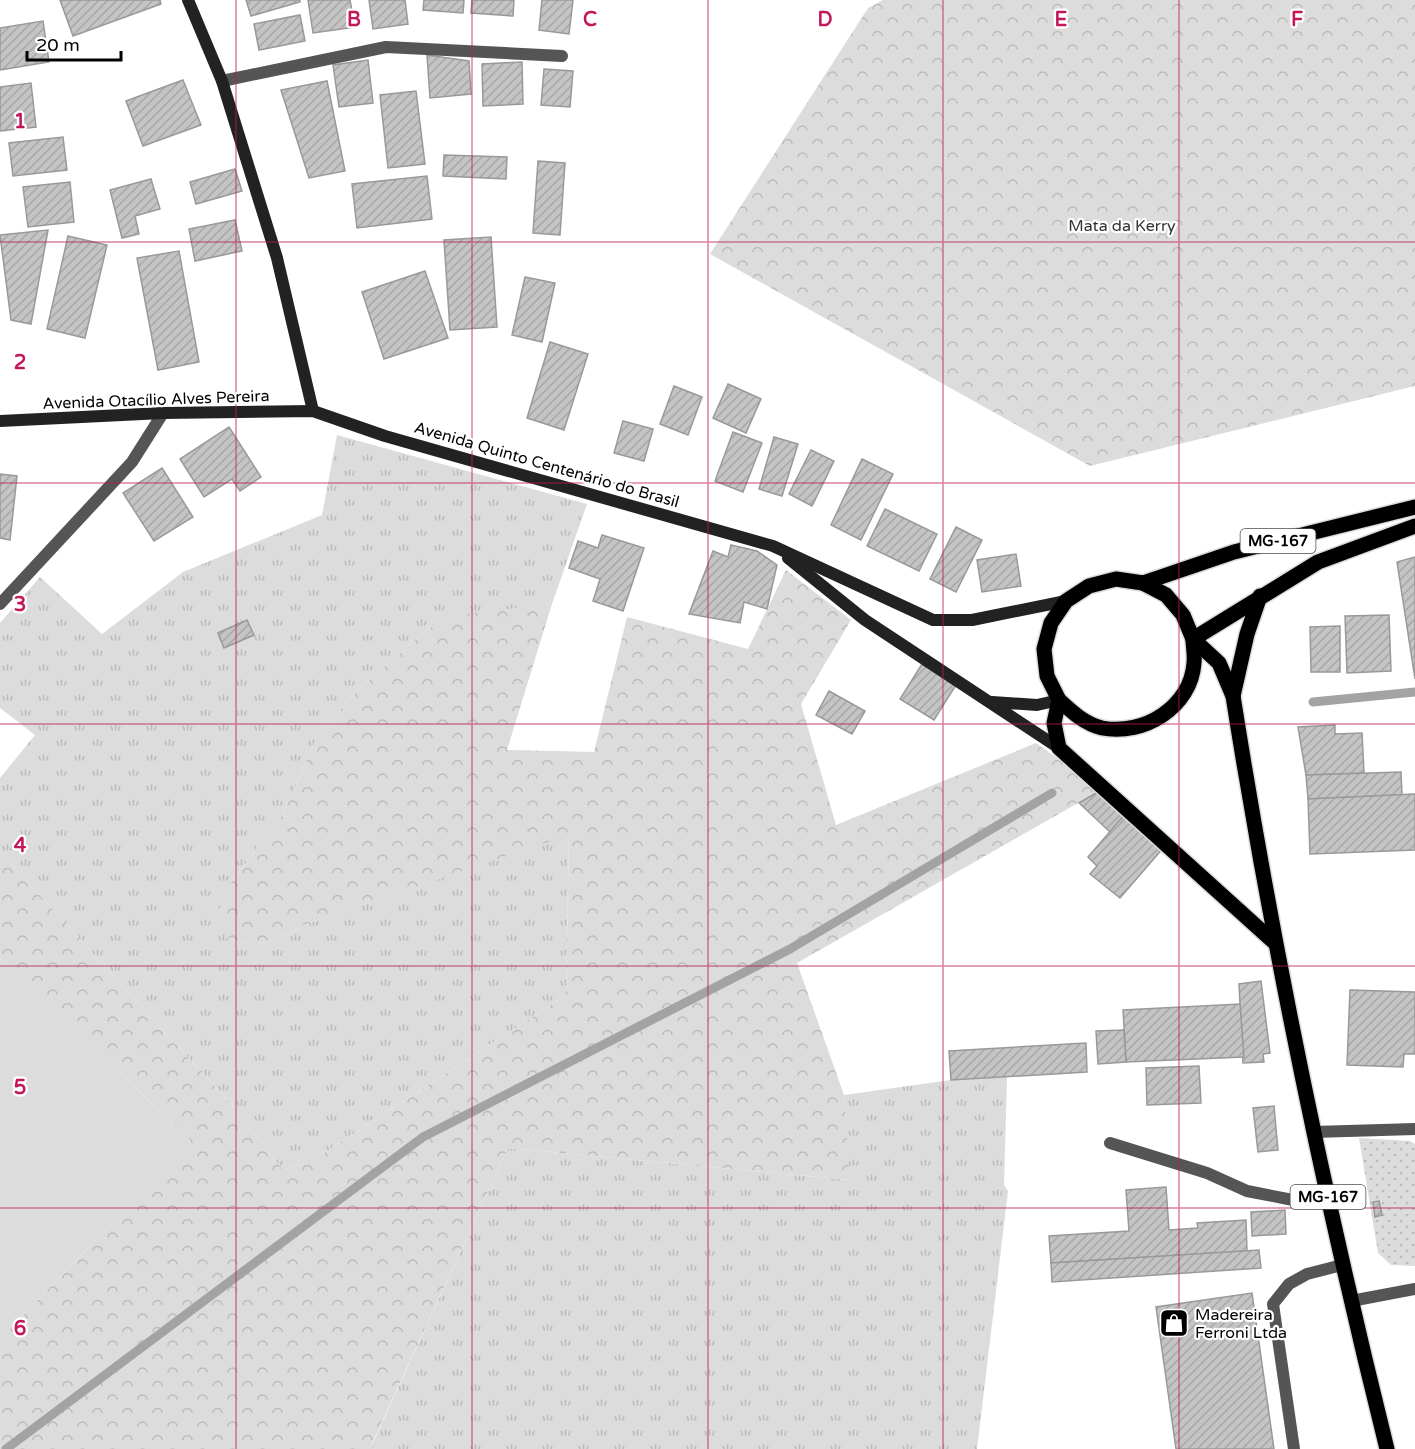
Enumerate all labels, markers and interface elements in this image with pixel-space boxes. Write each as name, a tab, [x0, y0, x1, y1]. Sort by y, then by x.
text: B	[347, 8, 361, 32]
text: C	[583, 8, 597, 32]
text: D	[817, 8, 833, 32]
text: E	[1055, 8, 1068, 32]
text: F	[1291, 8, 1303, 32]
scale bar	[27, 24, 122, 62]
text: 20 m	[36, 34, 80, 56]
text: 1	[14, 110, 26, 134]
park label: Mata da Kerry	[1068, 216, 1176, 236]
text: 2	[14, 351, 26, 375]
street label: Avenida Otacílio Alves Pereira	[42, 386, 270, 414]
street label: Avenida Quinto Centenário do Brasil	[412, 417, 682, 512]
road number: MG-167	[1240, 529, 1316, 553]
text: 3	[14, 593, 26, 617]
text: 4	[14, 834, 27, 858]
text: 5	[14, 1076, 26, 1100]
road number: MG-167	[1290, 1185, 1366, 1209]
place label: Madereira Ferroni Ltda	[1195, 1305, 1287, 1343]
shop icon: Madereira Ferroni Ltda	[1158, 1307, 1190, 1339]
text: 6	[14, 1317, 26, 1341]

